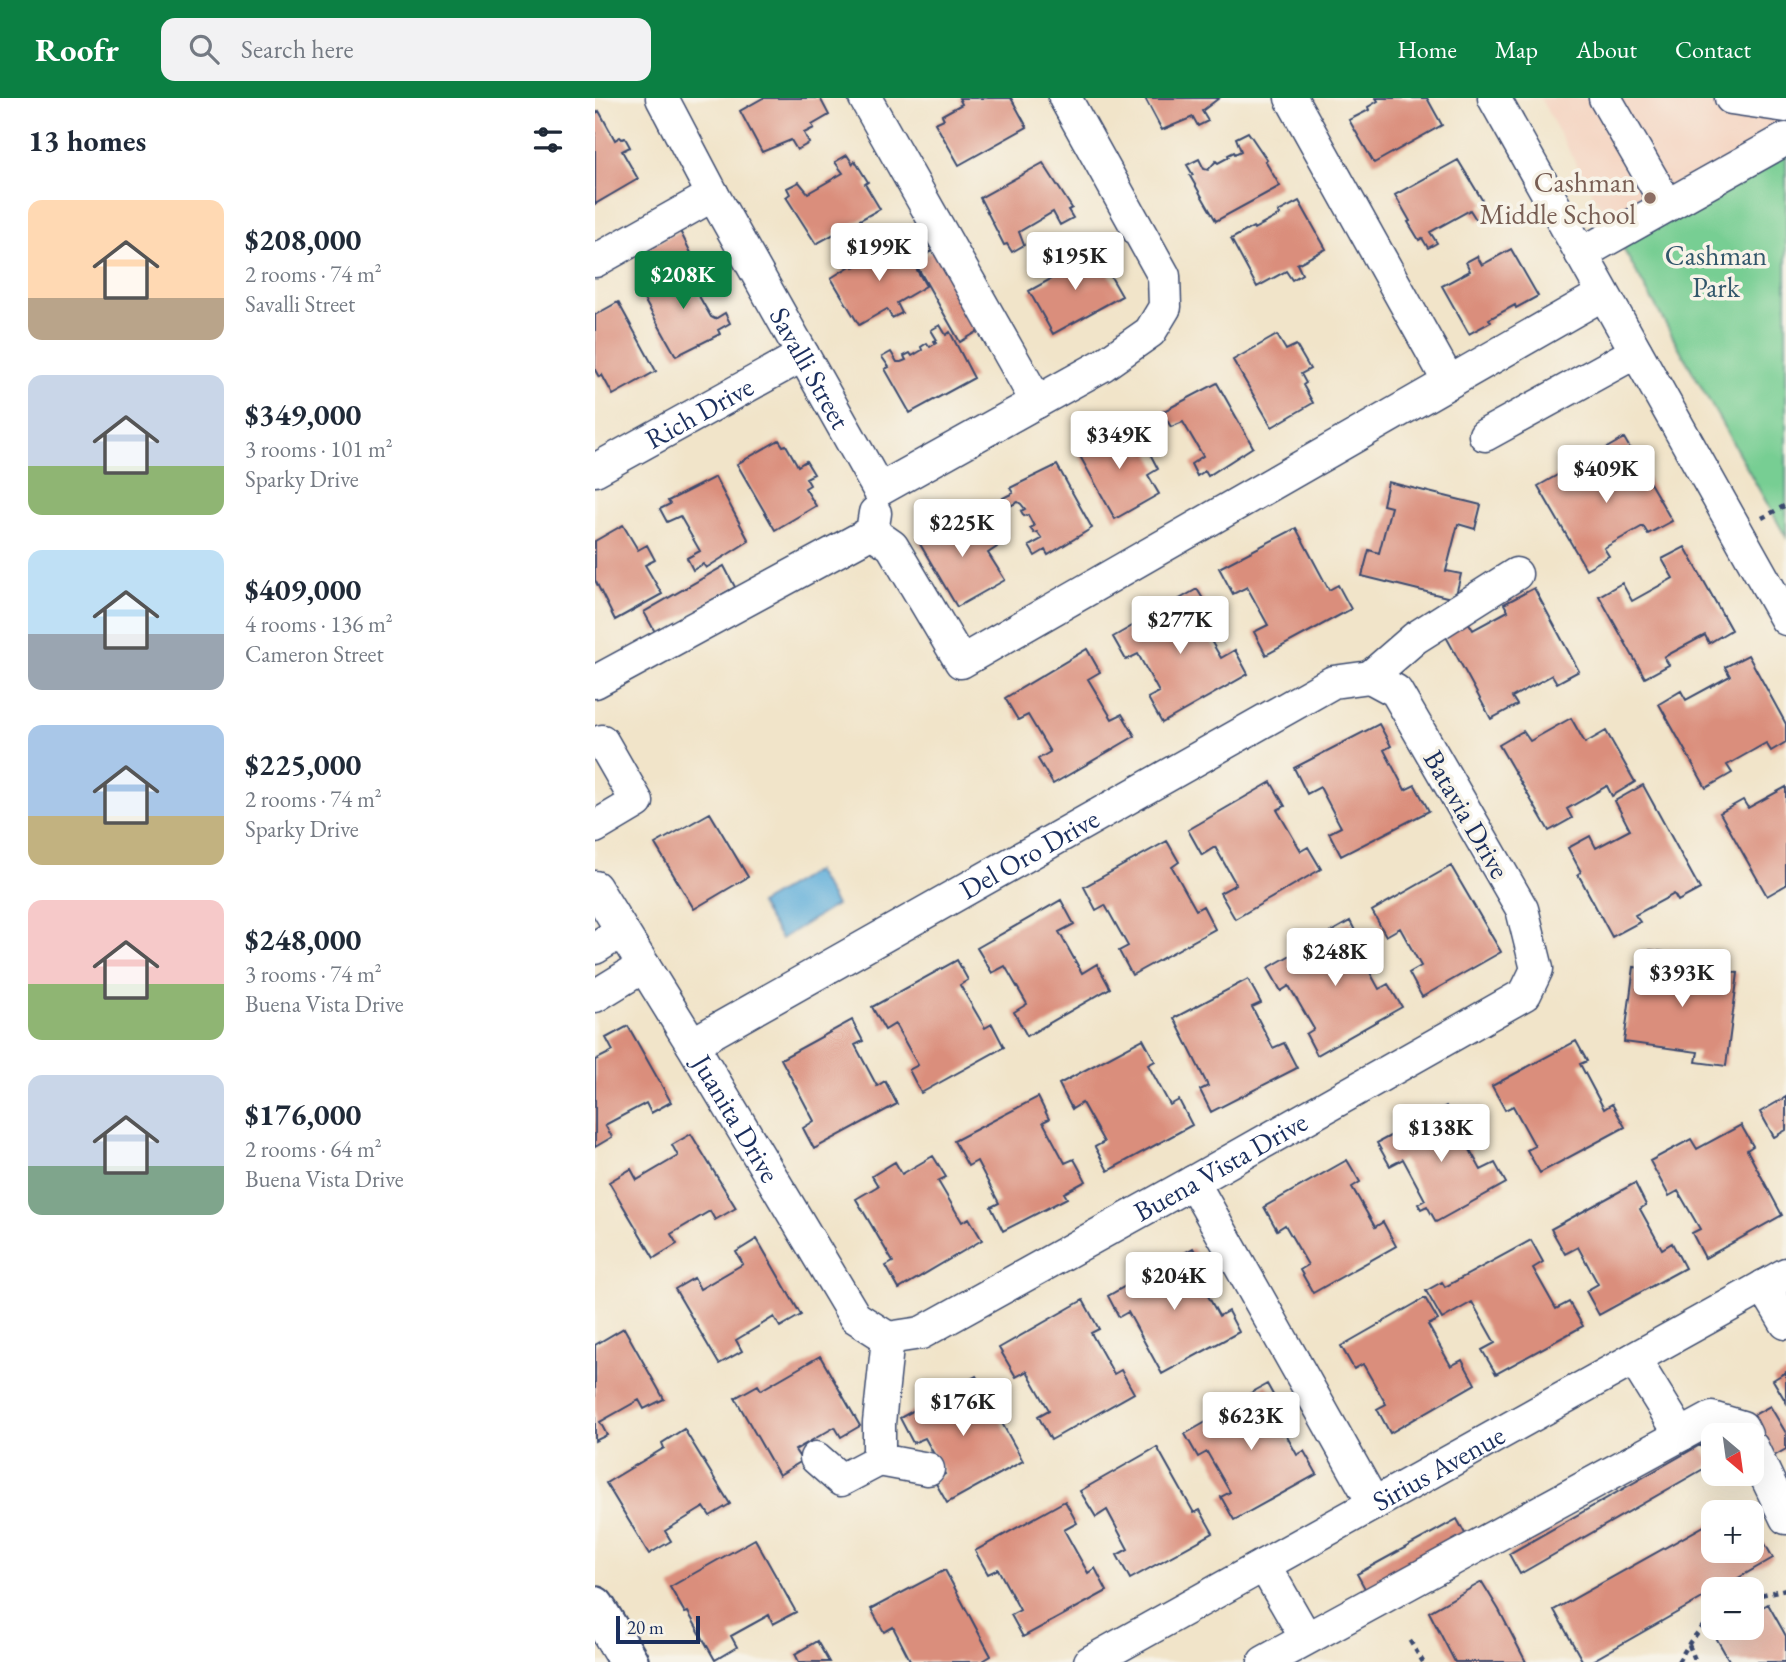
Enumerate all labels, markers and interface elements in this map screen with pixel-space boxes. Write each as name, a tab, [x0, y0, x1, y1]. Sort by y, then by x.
search box	[161, 18, 651, 81]
text: Roofr	[35, 28, 119, 71]
icon: search	[185, 30, 223, 68]
text: Search here	[241, 32, 354, 66]
text: Home	[1397, 34, 1457, 65]
text: Map	[1495, 34, 1538, 65]
text: About	[1576, 34, 1637, 65]
text: Contact	[1675, 34, 1751, 65]
text: 13 homes	[28, 121, 146, 160]
icon: filters	[529, 121, 567, 159]
place label: Cashman Middle School	[1479, 164, 1636, 232]
marker: Cashman Middle School	[1642, 190, 1658, 206]
text: $208,000	[245, 220, 361, 259]
pin: $199K	[830, 223, 928, 283]
icon: home	[84, 228, 168, 312]
text: $199K	[847, 231, 911, 261]
pin: $195K	[1026, 232, 1124, 292]
park label: Cashman Park	[1665, 237, 1767, 305]
text: $195K	[1043, 240, 1107, 270]
pin: $208K	[634, 252, 732, 311]
text: 2 rooms · 74 m²	[245, 259, 382, 289]
text: $208K	[651, 259, 715, 289]
text: Savalli Street	[245, 289, 355, 319]
street label: Savalli Street	[762, 301, 859, 435]
street label: Rich Drive	[639, 368, 760, 457]
text: $349,000	[245, 395, 361, 434]
icon: home	[84, 403, 168, 487]
pin: $349K	[1070, 412, 1168, 471]
text: $349K	[1087, 419, 1151, 449]
text: 3 rooms · 101 m²	[245, 434, 393, 464]
pin: $409K	[1557, 446, 1655, 505]
text: $409K	[1574, 453, 1638, 483]
text: Sparky Drive	[245, 464, 359, 494]
pin: $225K	[913, 500, 1011, 559]
text: $225K	[930, 507, 994, 537]
text: $409,000	[245, 570, 361, 609]
icon: home	[84, 578, 168, 662]
pin: $277K	[1131, 596, 1229, 656]
text: $277K	[1148, 604, 1212, 634]
text: 4 rooms · 136 m²	[245, 609, 393, 639]
text: Cameron Street	[245, 639, 384, 669]
street label: Batavia Drive	[1416, 743, 1518, 885]
text: $225,000	[245, 745, 361, 784]
icon: home	[84, 753, 168, 837]
text: 2 rooms · 74 m²	[245, 784, 382, 814]
street label: Del Oro Drive	[953, 800, 1105, 907]
text: Sparky Drive	[245, 814, 359, 844]
text: $248,000	[245, 920, 361, 959]
icon: home	[84, 928, 168, 1012]
pin: $248K	[1286, 928, 1384, 988]
text: $248K	[1303, 936, 1367, 966]
pin: $393K	[1633, 950, 1731, 1009]
text: $393K	[1650, 957, 1714, 987]
text: 3 rooms · 74 m²	[245, 959, 382, 989]
text: Buena Vista Drive	[245, 989, 404, 1019]
street label: Juanita Drive	[683, 1046, 788, 1189]
text: $176,000	[245, 1095, 361, 1134]
icon: home	[84, 1103, 168, 1187]
street label: Buena Vista Drive	[1127, 1103, 1313, 1229]
pin: $138K	[1392, 1104, 1490, 1164]
text: $138K	[1409, 1112, 1473, 1142]
text: 2 rooms · 64 m²	[245, 1134, 382, 1164]
text: Buena Vista Drive	[245, 1164, 404, 1194]
pin: $204K	[1125, 1252, 1223, 1312]
text: $204K	[1142, 1260, 1206, 1290]
pin: $176K	[914, 1378, 1012, 1438]
text: $176K	[931, 1386, 995, 1416]
pin: $623K	[1202, 1392, 1300, 1452]
text: $623K	[1219, 1400, 1283, 1430]
street label: Sirius Avenue	[1366, 1416, 1511, 1519]
north arrow	[1701, 1423, 1764, 1486]
map controls	[1701, 1423, 1764, 1640]
button: +	[1701, 1500, 1764, 1563]
button: −	[1701, 1577, 1764, 1640]
scale bar	[616, 1613, 700, 1645]
text: 20 m	[627, 1615, 664, 1640]

